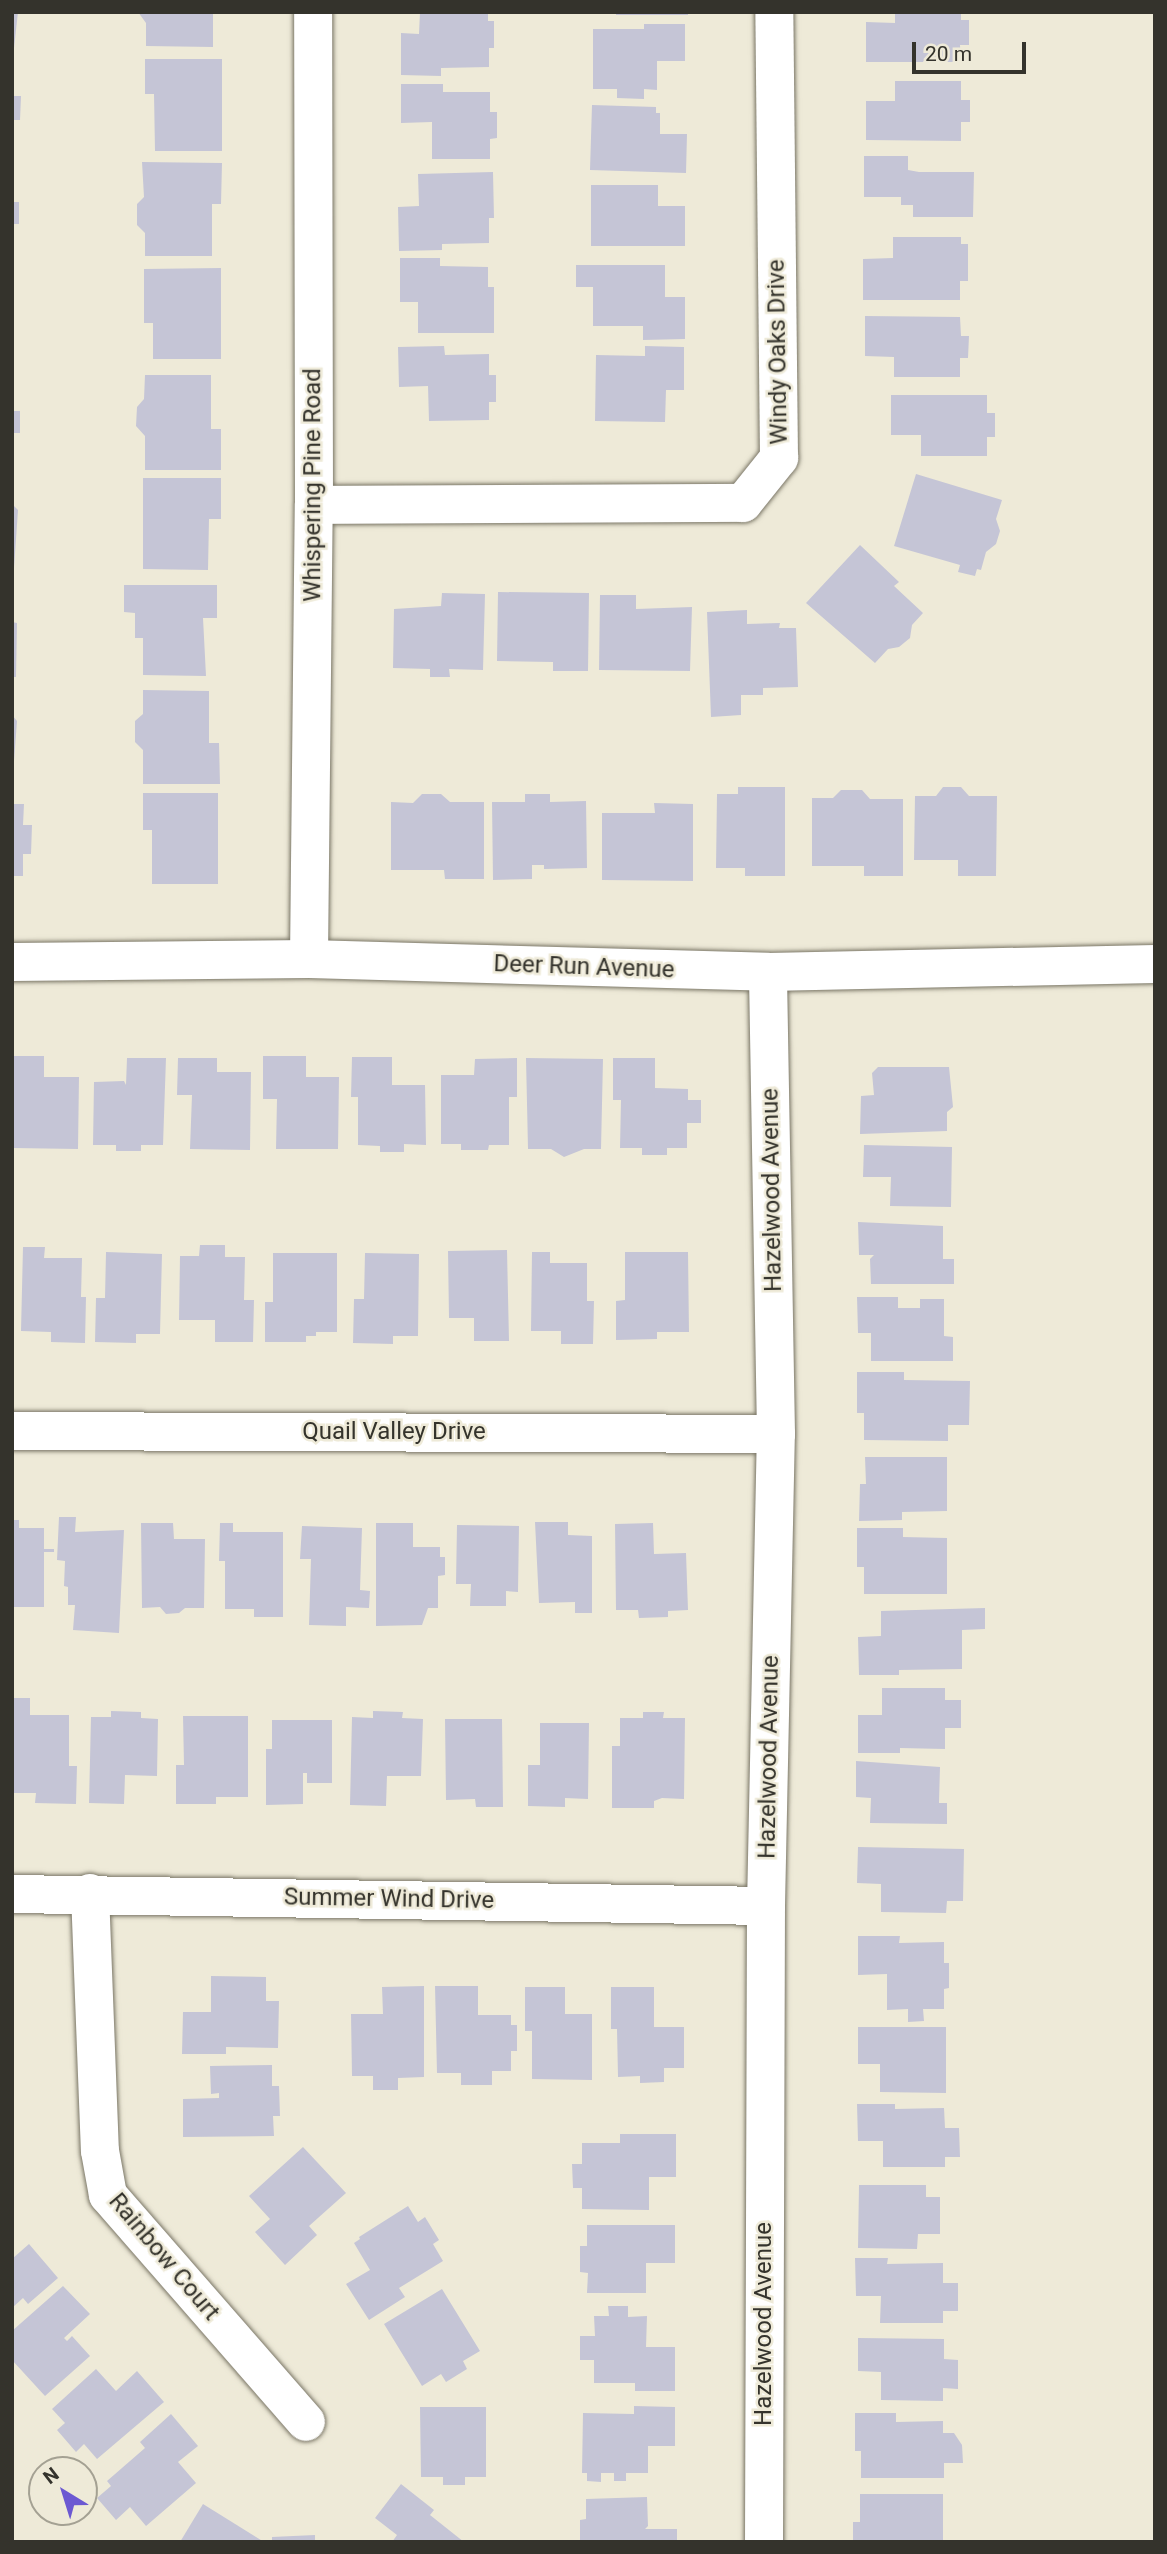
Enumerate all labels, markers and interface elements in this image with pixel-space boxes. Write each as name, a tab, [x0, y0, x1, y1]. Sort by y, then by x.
scale bar	[915, 28, 1029, 72]
text: 20 m	[925, 42, 972, 66]
street label: Windy Oaks Drive	[762, 259, 794, 445]
street label: Whispering Pine Road	[299, 368, 327, 602]
street label: Deer Run Avenue	[493, 949, 675, 985]
street label: Hazelwood Avenue	[756, 1088, 788, 1292]
street label: Quail Valley Drive	[302, 1418, 486, 1446]
street label: Hazelwood Avenue	[753, 1655, 785, 1859]
street label: Summer Wind Drive	[284, 1883, 494, 1915]
street label: Rainbow Court	[102, 2188, 226, 2326]
street label: Hazelwood Avenue	[750, 2222, 778, 2426]
north arrow	[28, 2456, 98, 2526]
text: N	[39, 2462, 63, 2489]

